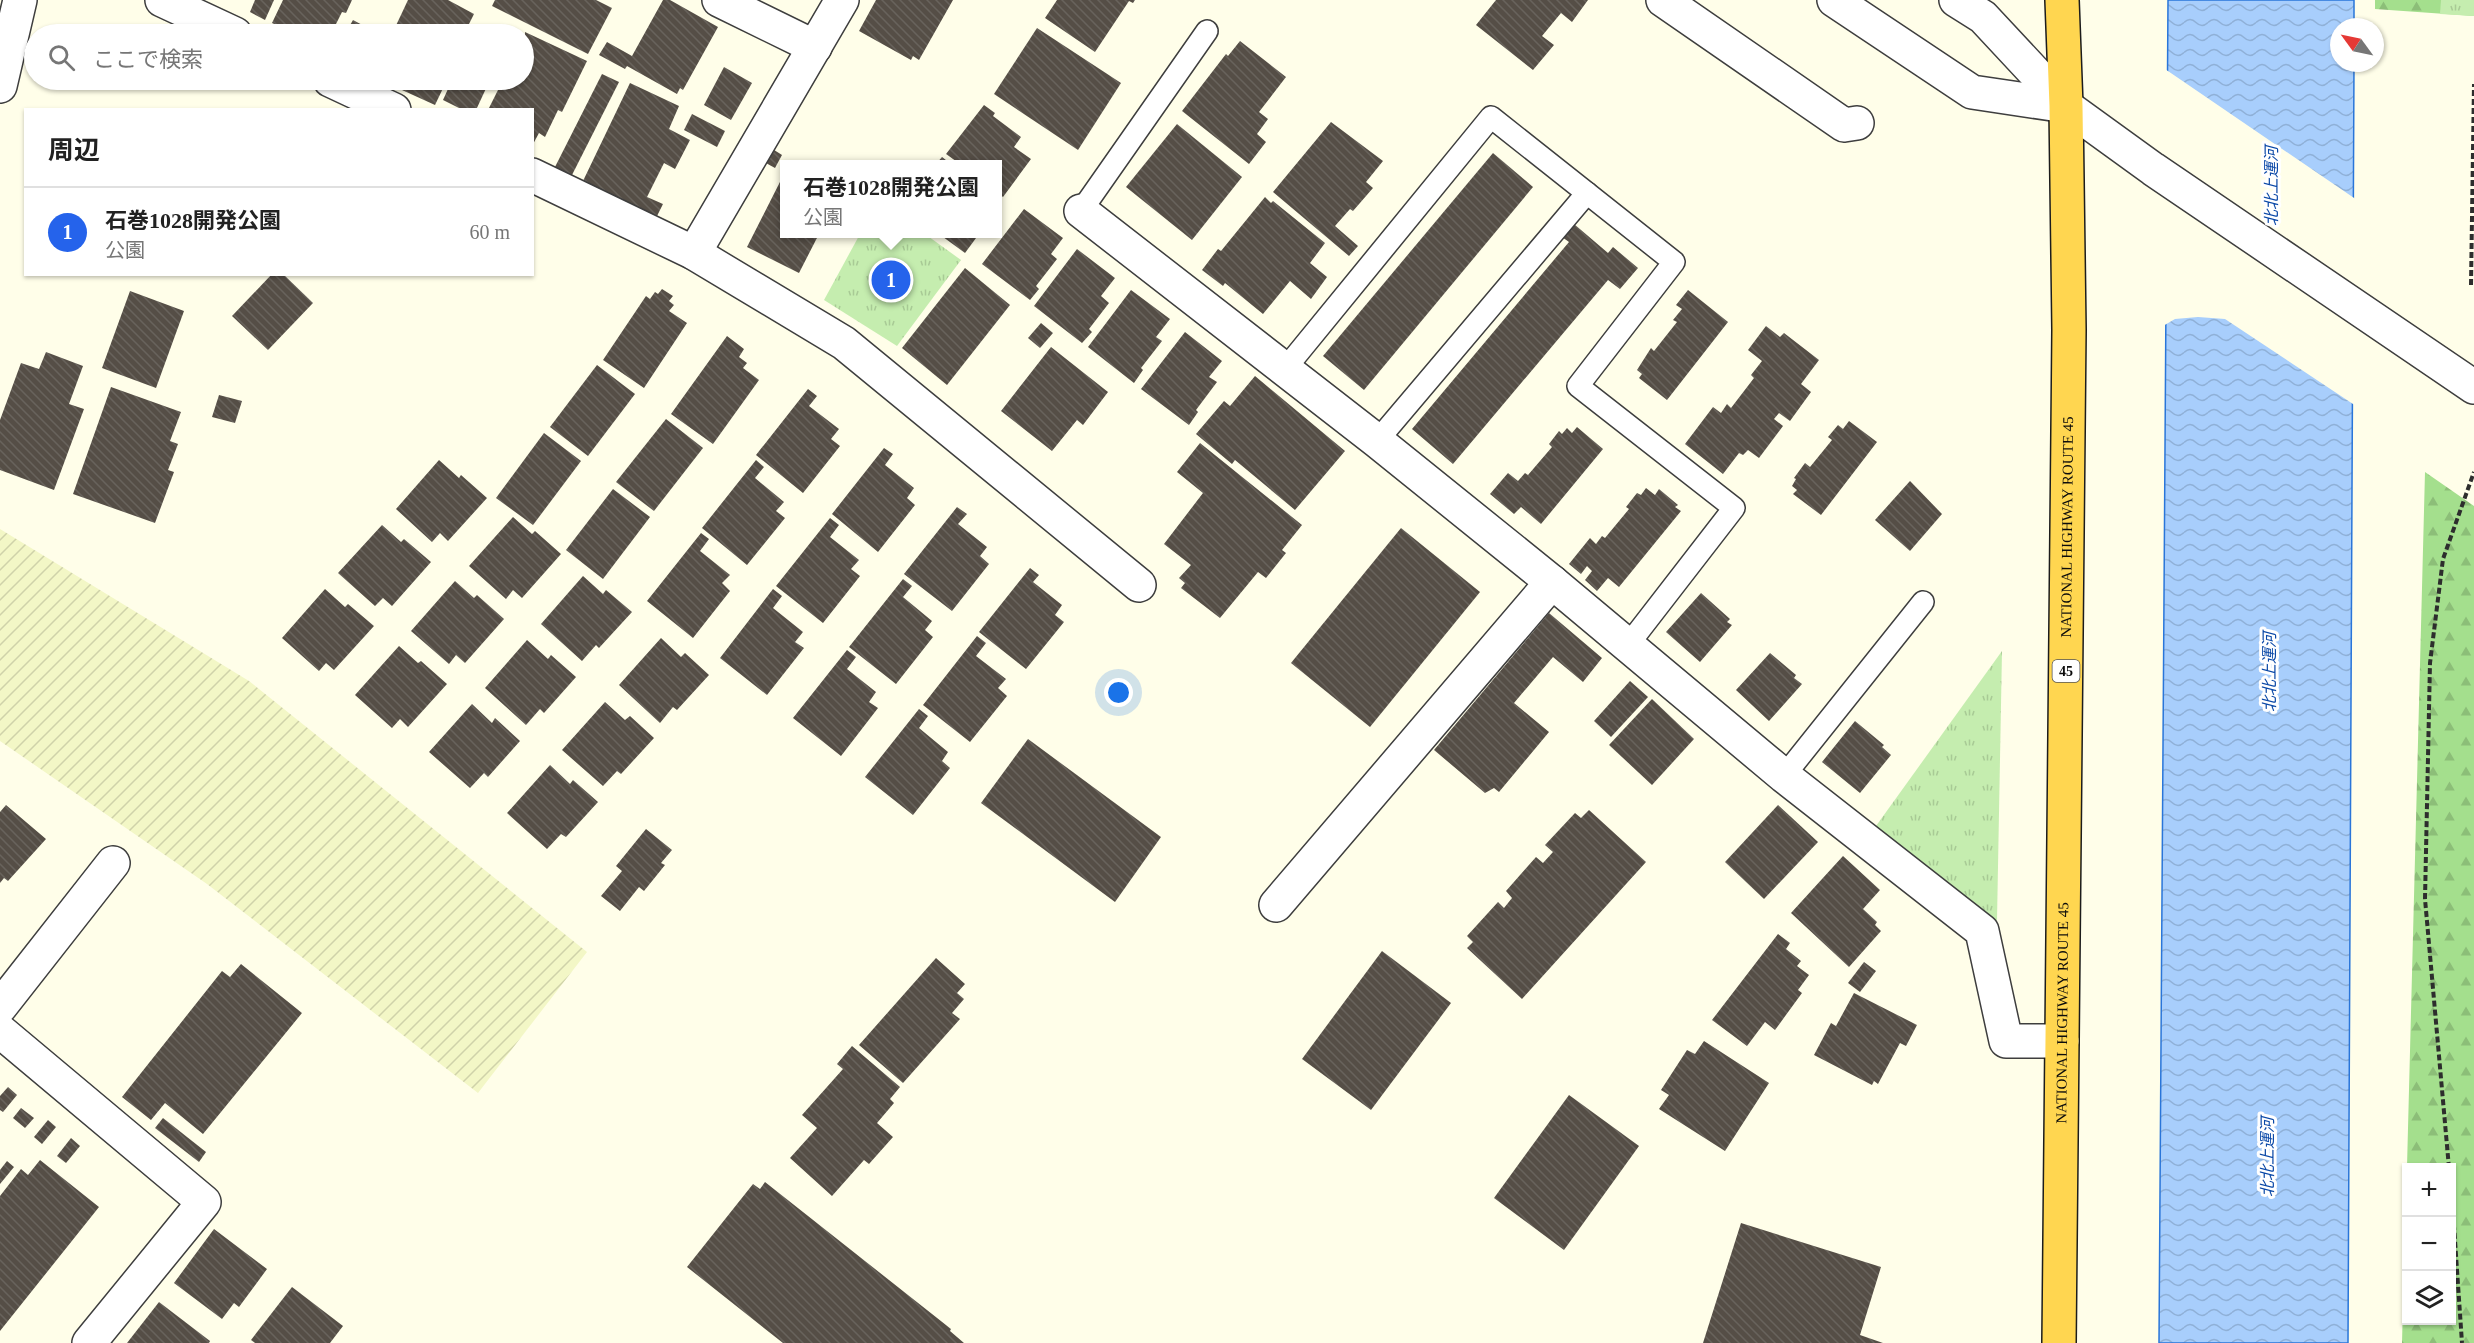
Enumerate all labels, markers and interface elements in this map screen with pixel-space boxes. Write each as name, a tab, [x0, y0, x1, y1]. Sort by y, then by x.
north arrow	[2330, 18, 2384, 72]
search box	[24, 24, 534, 90]
icon: search	[45, 41, 78, 74]
text: ここで検索	[93, 47, 203, 72]
text: 周辺	[48, 136, 100, 165]
water label: 北北上運河	[2263, 143, 2280, 226]
popup	[780, 160, 1002, 238]
text: 石巻1028開発公園	[803, 175, 979, 200]
text: 公園	[803, 206, 843, 228]
text: 石巻1028開発公園	[105, 208, 281, 233]
text: 1	[63, 221, 73, 243]
text: 60 m	[469, 221, 510, 243]
text: 公園	[105, 239, 145, 261]
pin: 1	[872, 258, 910, 302]
street label: NATIONAL HIGHWAY ROUTE 45	[2058, 416, 2076, 638]
water label: 北北上運河	[2261, 629, 2278, 712]
road number: 45	[2052, 660, 2080, 682]
your location	[1104, 678, 1133, 707]
street label: NATIONAL HIGHWAY ROUTE 45	[2053, 902, 2071, 1124]
water label: 北北上運河	[2259, 1114, 2276, 1197]
map controls	[2402, 1163, 2456, 1325]
button: +	[2402, 1163, 2456, 1217]
button: −	[2402, 1217, 2456, 1271]
button: layers	[2402, 1271, 2456, 1325]

